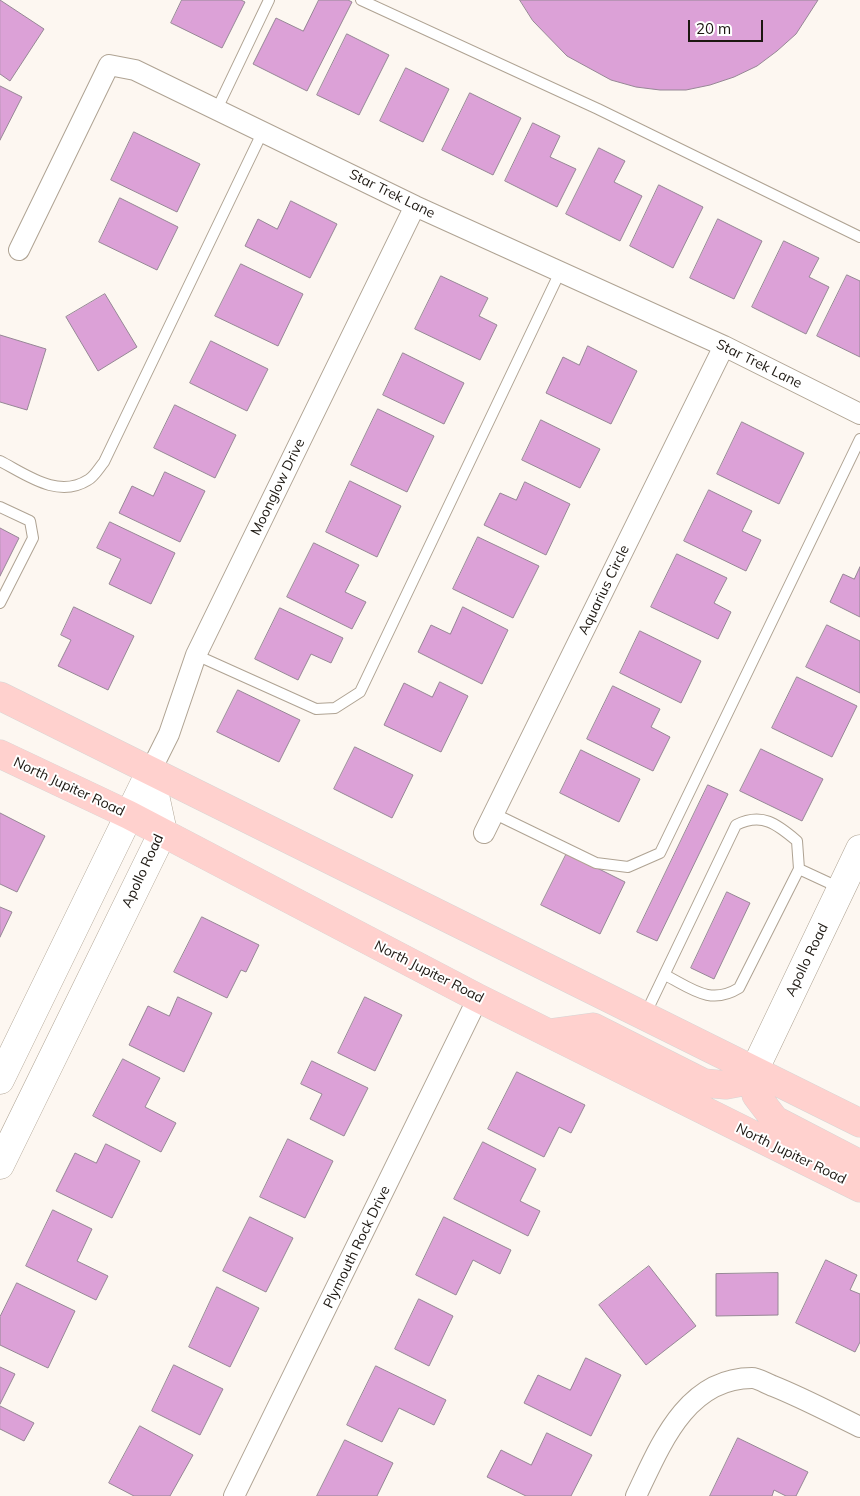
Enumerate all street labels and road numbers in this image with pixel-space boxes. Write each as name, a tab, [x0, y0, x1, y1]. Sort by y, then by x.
street label: Star Trek Lane	[346, 166, 438, 222]
street label: Star Trek Lane	[713, 336, 805, 392]
street label: Moonglow Drive	[247, 436, 309, 538]
street label: Aquarius Circle	[575, 542, 633, 638]
street label: North Jupiter Road	[11, 754, 127, 820]
street label: Apollo Road	[119, 832, 167, 910]
street label: Apollo Road	[782, 921, 832, 999]
street label: North Jupiter Road	[371, 937, 487, 1007]
street label: North Jupiter Road	[733, 1120, 849, 1188]
street label: Plymouth Rock Drive	[320, 1183, 394, 1311]

